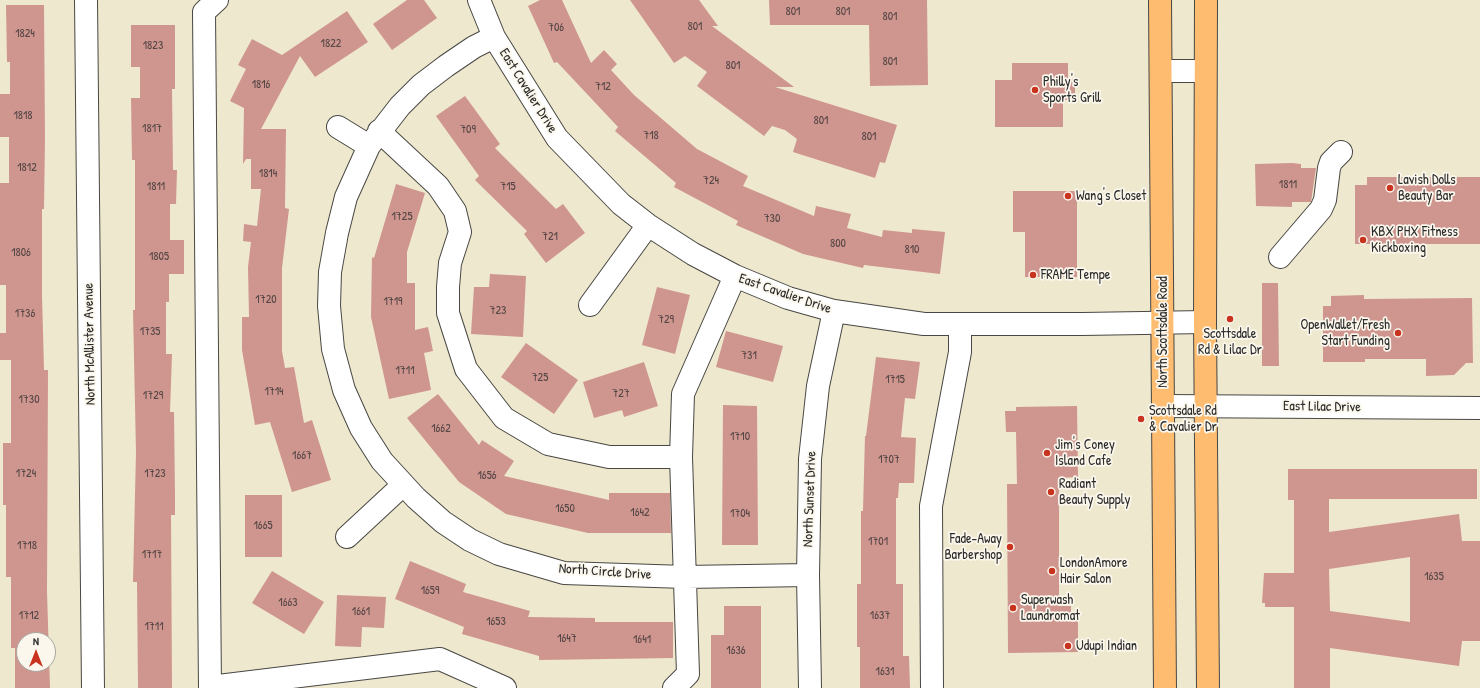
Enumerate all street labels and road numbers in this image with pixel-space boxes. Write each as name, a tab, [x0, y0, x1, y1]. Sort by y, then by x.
street label: East Cavalier Drive	[495, 46, 561, 136]
street label: East Cavalier Drive	[737, 270, 833, 318]
street label: North Scottsdale Road	[1155, 276, 1171, 388]
street label: North McAllister Avenue	[81, 283, 99, 405]
street label: East Lilac Drive	[1283, 398, 1361, 416]
street label: North Sunset Drive	[800, 451, 820, 547]
street label: North Circle Drive	[558, 560, 652, 584]

